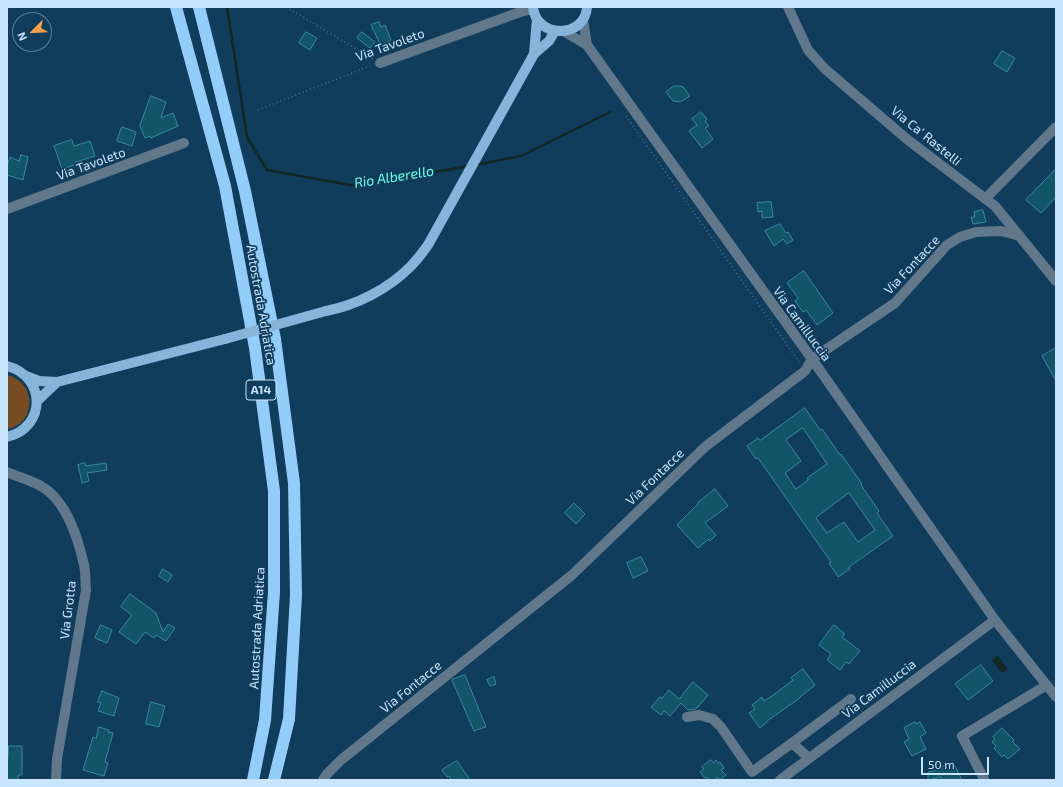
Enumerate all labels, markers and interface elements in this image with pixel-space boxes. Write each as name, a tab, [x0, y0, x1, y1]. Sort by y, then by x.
north arrow	[12, 12, 52, 52]
street label: Via Tavoleto	[353, 25, 427, 65]
text: N	[14, 30, 29, 43]
street label: Via Ca' Rastelli	[888, 103, 964, 169]
street label: Via Tavoleto	[54, 144, 128, 184]
water label: Rio Alberello	[353, 162, 435, 192]
street label: Via Fontacce	[881, 232, 943, 298]
street label: Autostrada Adriatica	[243, 244, 279, 366]
street label: Via Camilluccia	[770, 284, 834, 364]
road number: A14	[246, 380, 276, 400]
street label: Via Fontacce	[623, 446, 687, 508]
street label: Autostrada Adriatica	[246, 567, 268, 689]
street label: Via Grotta	[57, 580, 79, 640]
street label: Via Camilluccia	[839, 656, 919, 722]
street label: Via Fontacce	[377, 657, 445, 717]
scale bar	[923, 749, 991, 775]
text: 50 m	[928, 757, 955, 771]

